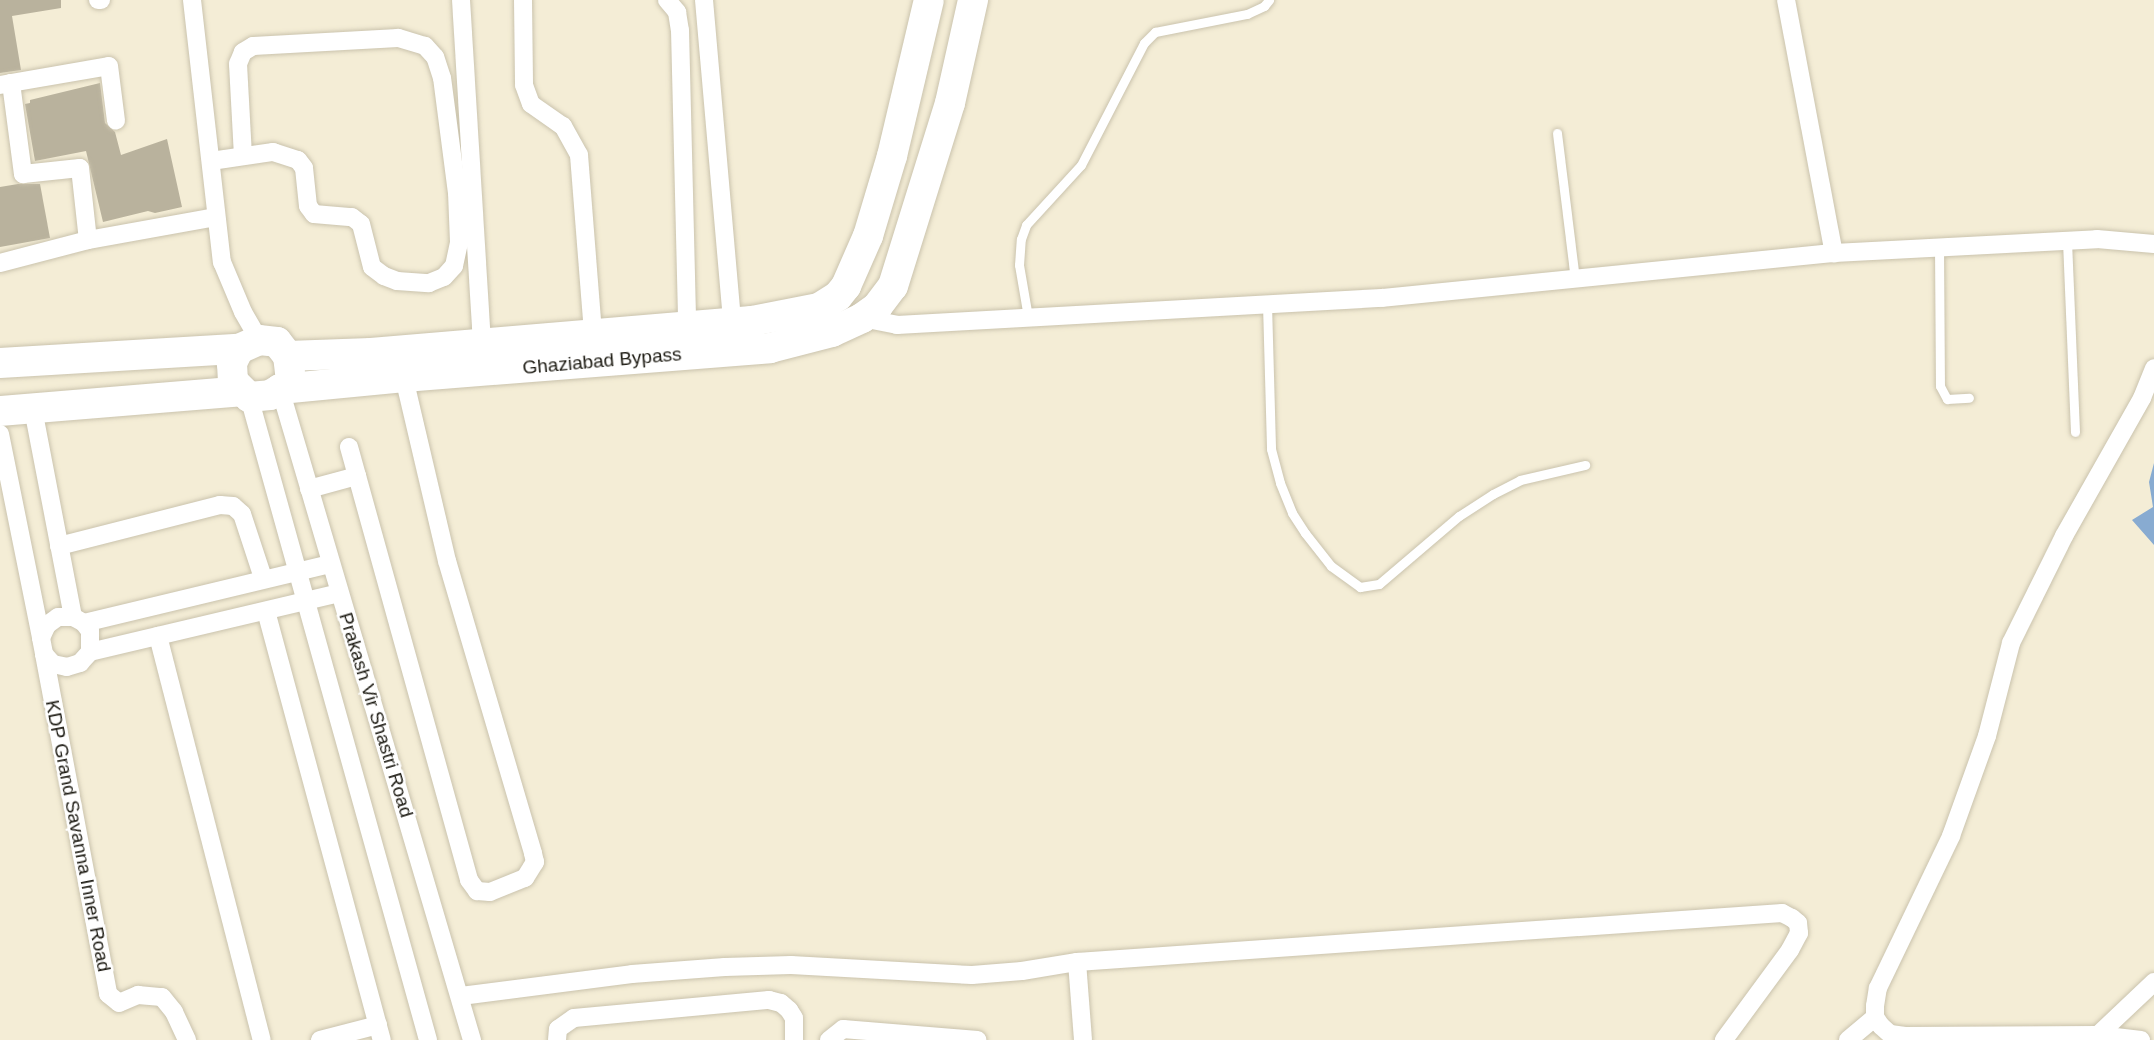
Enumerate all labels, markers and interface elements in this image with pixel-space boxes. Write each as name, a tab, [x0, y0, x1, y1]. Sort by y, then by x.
street label: Ghaziabad Bypass	[522, 343, 682, 379]
street label: Prakash Vir Shastri Road	[334, 610, 418, 820]
street label: KDP Grand Savanna Inner Road	[40, 698, 116, 974]

